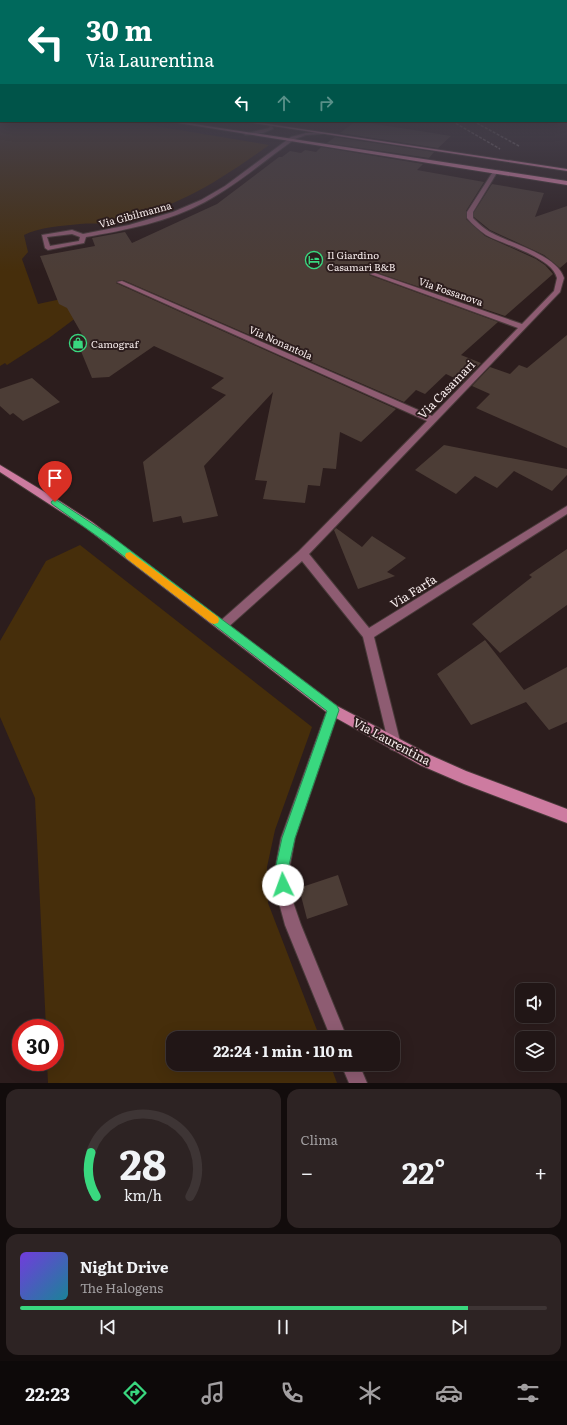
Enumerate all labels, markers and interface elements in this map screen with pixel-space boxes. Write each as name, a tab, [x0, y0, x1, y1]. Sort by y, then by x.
text: 30 m	[86, 8, 152, 50]
icon: left	[20, 16, 72, 68]
text: Via Laurentina	[86, 46, 214, 73]
icon: left	[231, 92, 253, 114]
icon: ahead	[273, 92, 295, 114]
icon: right	[315, 92, 337, 114]
street label: Via Gibilmanna	[97, 197, 174, 231]
place label: Il Giardino Casamari B&B	[327, 247, 396, 274]
hotel icon: Il Giardino Casamari B&B	[304, 250, 324, 270]
street label: Via Fossanova	[417, 273, 486, 309]
street label: Via Nonantola	[247, 321, 316, 363]
shop icon: Camograf	[68, 333, 88, 353]
place label: Camograf	[91, 336, 139, 351]
street label: Via Casamari	[413, 356, 479, 422]
pin	[38, 461, 72, 502]
icon: arrive	[44, 467, 66, 489]
street label: Via Farfa	[386, 569, 440, 612]
street label: Via Laurentina	[350, 713, 434, 769]
position arrow	[262, 864, 304, 906]
map controls	[515, 983, 555, 1071]
button: sound	[515, 983, 555, 1023]
speed limit sign: 30	[12, 1019, 64, 1071]
button: layers	[515, 1031, 555, 1071]
text: 22:24 · 1 min · 110 m	[213, 1039, 353, 1062]
text: 28	[120, 1130, 167, 1192]
text: Clima	[301, 1130, 338, 1149]
text: 22°	[402, 1149, 445, 1193]
text: −	[301, 1155, 313, 1188]
text: +	[534, 1155, 547, 1188]
text: km/h	[124, 1183, 163, 1204]
text: Night Drive	[80, 1255, 169, 1278]
text: The Halogens	[80, 1278, 163, 1297]
icon: previous	[97, 1316, 119, 1338]
icon: pause	[272, 1316, 294, 1338]
icon: next	[448, 1316, 470, 1338]
icon: directions	[121, 1379, 149, 1407]
icon: music	[199, 1379, 227, 1407]
icon: phone	[278, 1379, 306, 1407]
icon: climate	[356, 1379, 384, 1407]
icon: car	[435, 1379, 463, 1407]
icon: filters	[514, 1379, 542, 1407]
text: 22:23	[25, 1380, 70, 1407]

